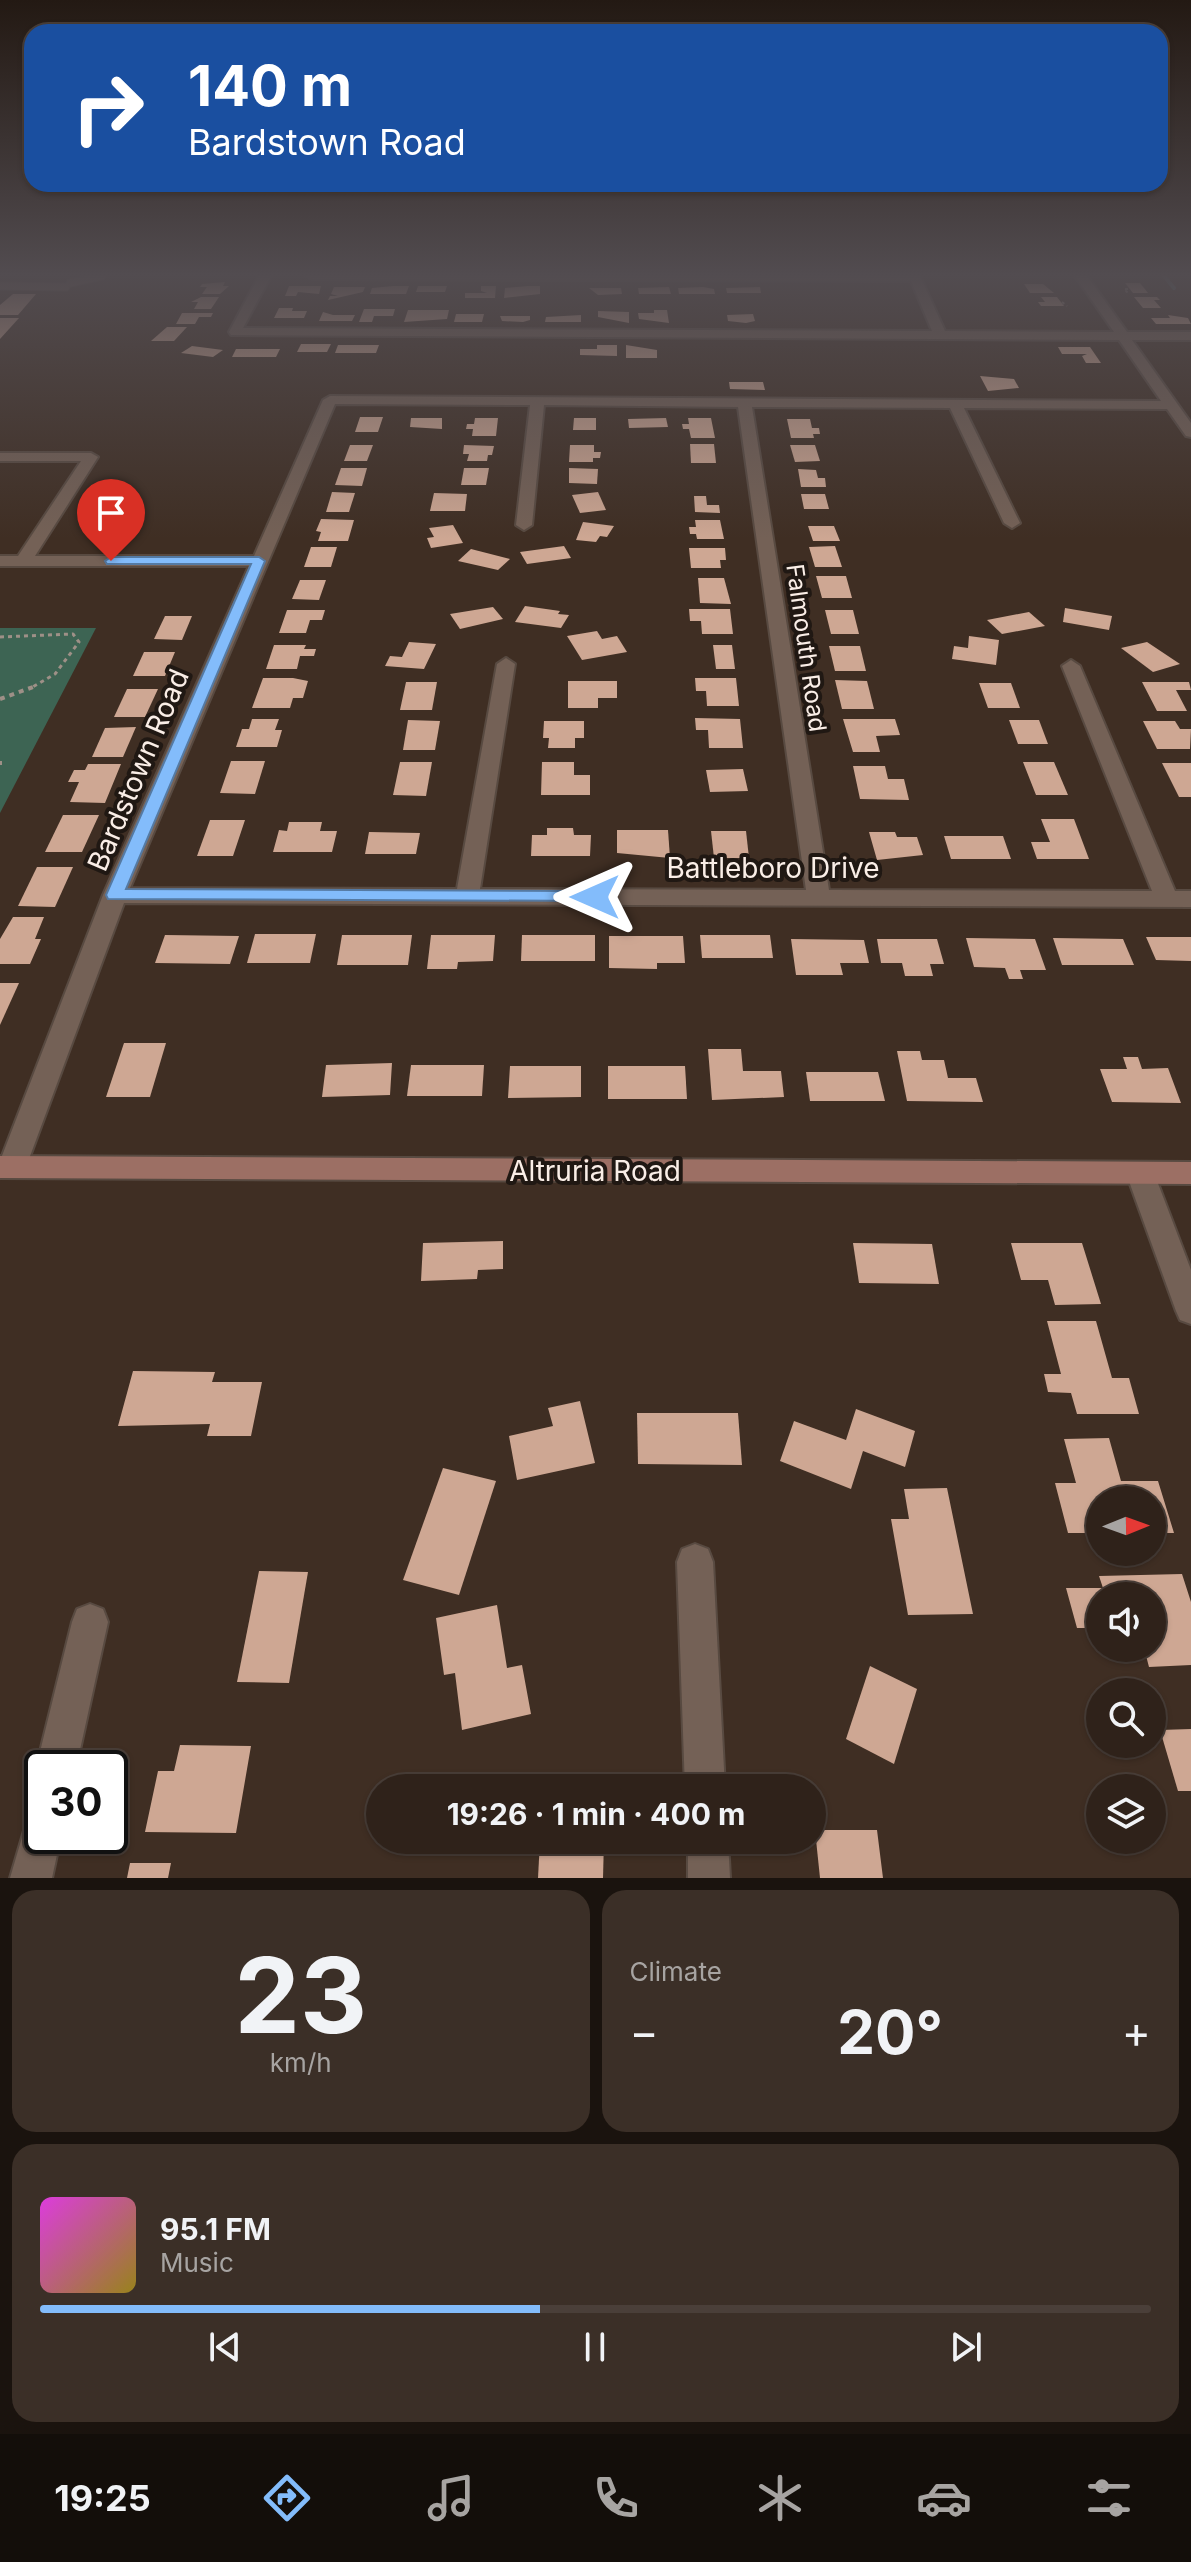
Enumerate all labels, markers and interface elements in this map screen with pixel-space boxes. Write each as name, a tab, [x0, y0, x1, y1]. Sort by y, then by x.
text: 140 m	[188, 52, 352, 120]
icon: right	[56, 56, 160, 160]
text: Bardstown Road	[188, 120, 466, 164]
pin	[77, 479, 145, 561]
icon: arrive	[89, 491, 133, 535]
street label: Falmouth Road	[780, 562, 833, 734]
street label: Bardstown Road	[80, 664, 196, 876]
street label: Battleboro Drive	[667, 851, 879, 885]
position arrow	[553, 855, 637, 939]
street label: Altruria Road	[509, 1154, 681, 1188]
north arrow	[1086, 1486, 1166, 1566]
map controls	[1086, 1486, 1166, 1854]
button: sound	[1086, 1582, 1166, 1662]
button: search	[1086, 1678, 1166, 1758]
speed limit sign: 30	[24, 1750, 128, 1854]
button: layers	[1086, 1774, 1166, 1854]
text: 19:26 · 1 min · 400 m	[447, 1796, 745, 1832]
text: 23	[234, 1932, 367, 2058]
text: Climate	[630, 1956, 722, 1987]
text: 20°	[837, 1996, 943, 2068]
text: −	[630, 2005, 659, 2059]
text: +	[1122, 2005, 1151, 2059]
text: km/h	[270, 2047, 332, 2078]
text: 95.1 FM	[160, 2211, 271, 2247]
text: Music	[160, 2247, 234, 2278]
icon: previous	[203, 2325, 247, 2369]
icon: pause	[573, 2325, 617, 2369]
icon: next	[944, 2325, 988, 2369]
icon: directions	[259, 2470, 315, 2526]
icon: music	[423, 2470, 479, 2526]
icon: phone	[588, 2470, 644, 2526]
icon: climate	[752, 2470, 808, 2526]
icon: car	[916, 2470, 972, 2526]
icon: filters	[1081, 2470, 1137, 2526]
text: 19:25	[54, 2476, 151, 2520]

